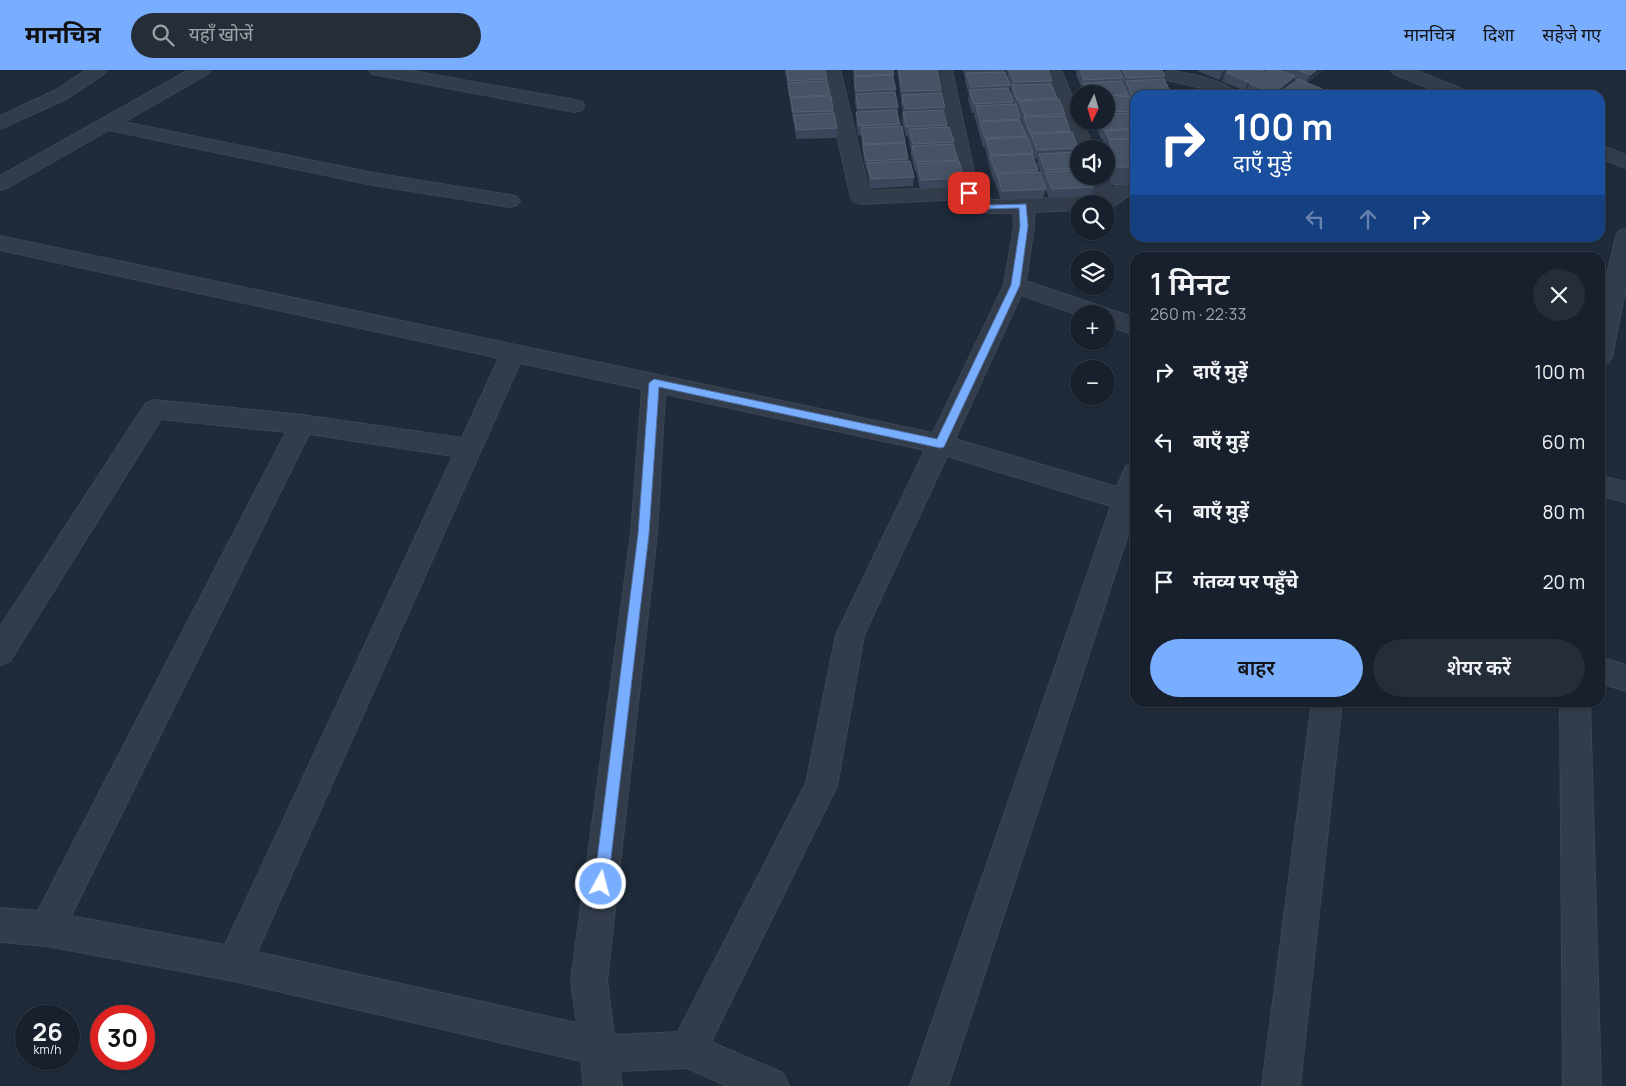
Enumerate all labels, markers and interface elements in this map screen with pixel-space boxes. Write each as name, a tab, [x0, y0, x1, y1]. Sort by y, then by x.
search box	[131, 13, 481, 58]
text: मानचित्र	[25, 17, 101, 50]
icon: search	[149, 21, 177, 49]
text: यहाँ खोजें	[189, 21, 253, 47]
text: मानचित्र	[1404, 22, 1455, 46]
text: दिशा	[1483, 22, 1514, 46]
text: सहेजे गए	[1542, 22, 1601, 46]
north arrow	[1070, 85, 1115, 130]
map controls	[1070, 85, 1115, 405]
text: 100 m	[1233, 103, 1333, 151]
icon: right	[1150, 110, 1215, 175]
button: sound	[1070, 140, 1115, 185]
text: दाएँ मुड़ें	[1233, 148, 1292, 178]
pin	[948, 172, 990, 214]
icon: arrive	[955, 179, 983, 207]
button: search	[1070, 195, 1115, 240]
icon: left	[1301, 205, 1329, 233]
icon: ahead	[1354, 205, 1382, 233]
icon: right	[1407, 205, 1435, 233]
button: layers	[1070, 250, 1115, 295]
text: 1 मिनट	[1150, 263, 1230, 304]
button: close	[1533, 269, 1585, 321]
text: 260 m · 22:33	[1150, 303, 1246, 325]
button: +	[1070, 305, 1115, 350]
icon: right	[1150, 358, 1178, 386]
text: दाएँ मुड़ें	[1193, 358, 1248, 384]
text: 100 m	[1534, 359, 1585, 385]
button: −	[1070, 360, 1115, 405]
icon: left	[1150, 428, 1178, 456]
text: बाएँ मुड़ें	[1193, 428, 1249, 454]
text: 60 m	[1542, 429, 1585, 455]
icon: left	[1150, 498, 1178, 526]
text: बाएँ मुड़ें	[1193, 498, 1249, 524]
text: 80 m	[1542, 499, 1585, 525]
icon: arrive	[1150, 568, 1178, 596]
text: गंतव्य पर पहुँचे	[1193, 568, 1298, 594]
text: 20 m	[1543, 569, 1585, 595]
button: बाहर	[1150, 639, 1363, 697]
button: शेयर करें	[1373, 639, 1585, 697]
position arrow	[574, 857, 626, 909]
speed limit sign: 30	[90, 1005, 155, 1070]
text: 26	[32, 1014, 63, 1049]
text: km/h	[34, 1041, 61, 1058]

